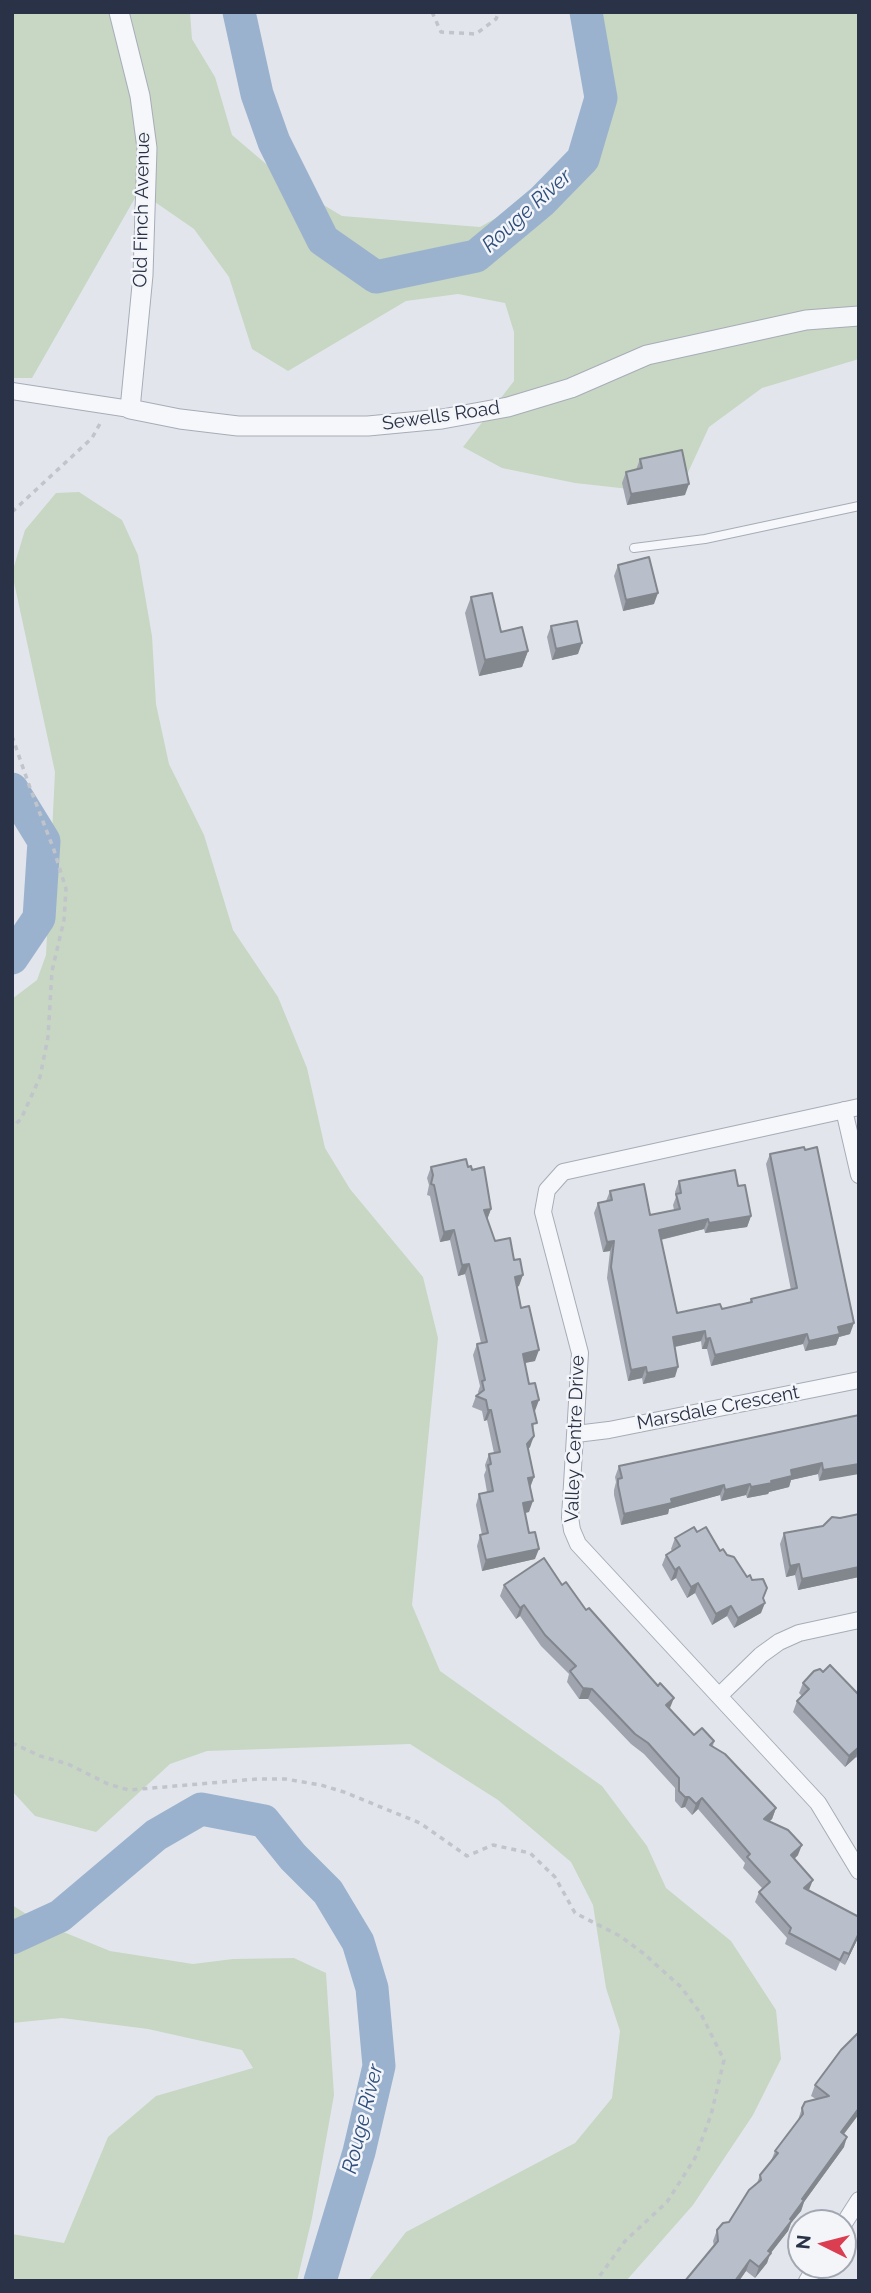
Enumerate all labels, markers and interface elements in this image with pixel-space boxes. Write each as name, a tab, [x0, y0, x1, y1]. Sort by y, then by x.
street label: Old Finch Avenue	[129, 132, 155, 288]
water label: Rouge River	[477, 164, 577, 258]
street label: Sewells Road	[381, 396, 501, 436]
street label: Valley Centre Drive	[561, 1355, 589, 1523]
street label: Marsdale Crescent	[635, 1381, 801, 1435]
water label: Rouge River	[337, 2062, 389, 2176]
north arrow	[787, 2209, 857, 2279]
text: N	[791, 2234, 815, 2250]

